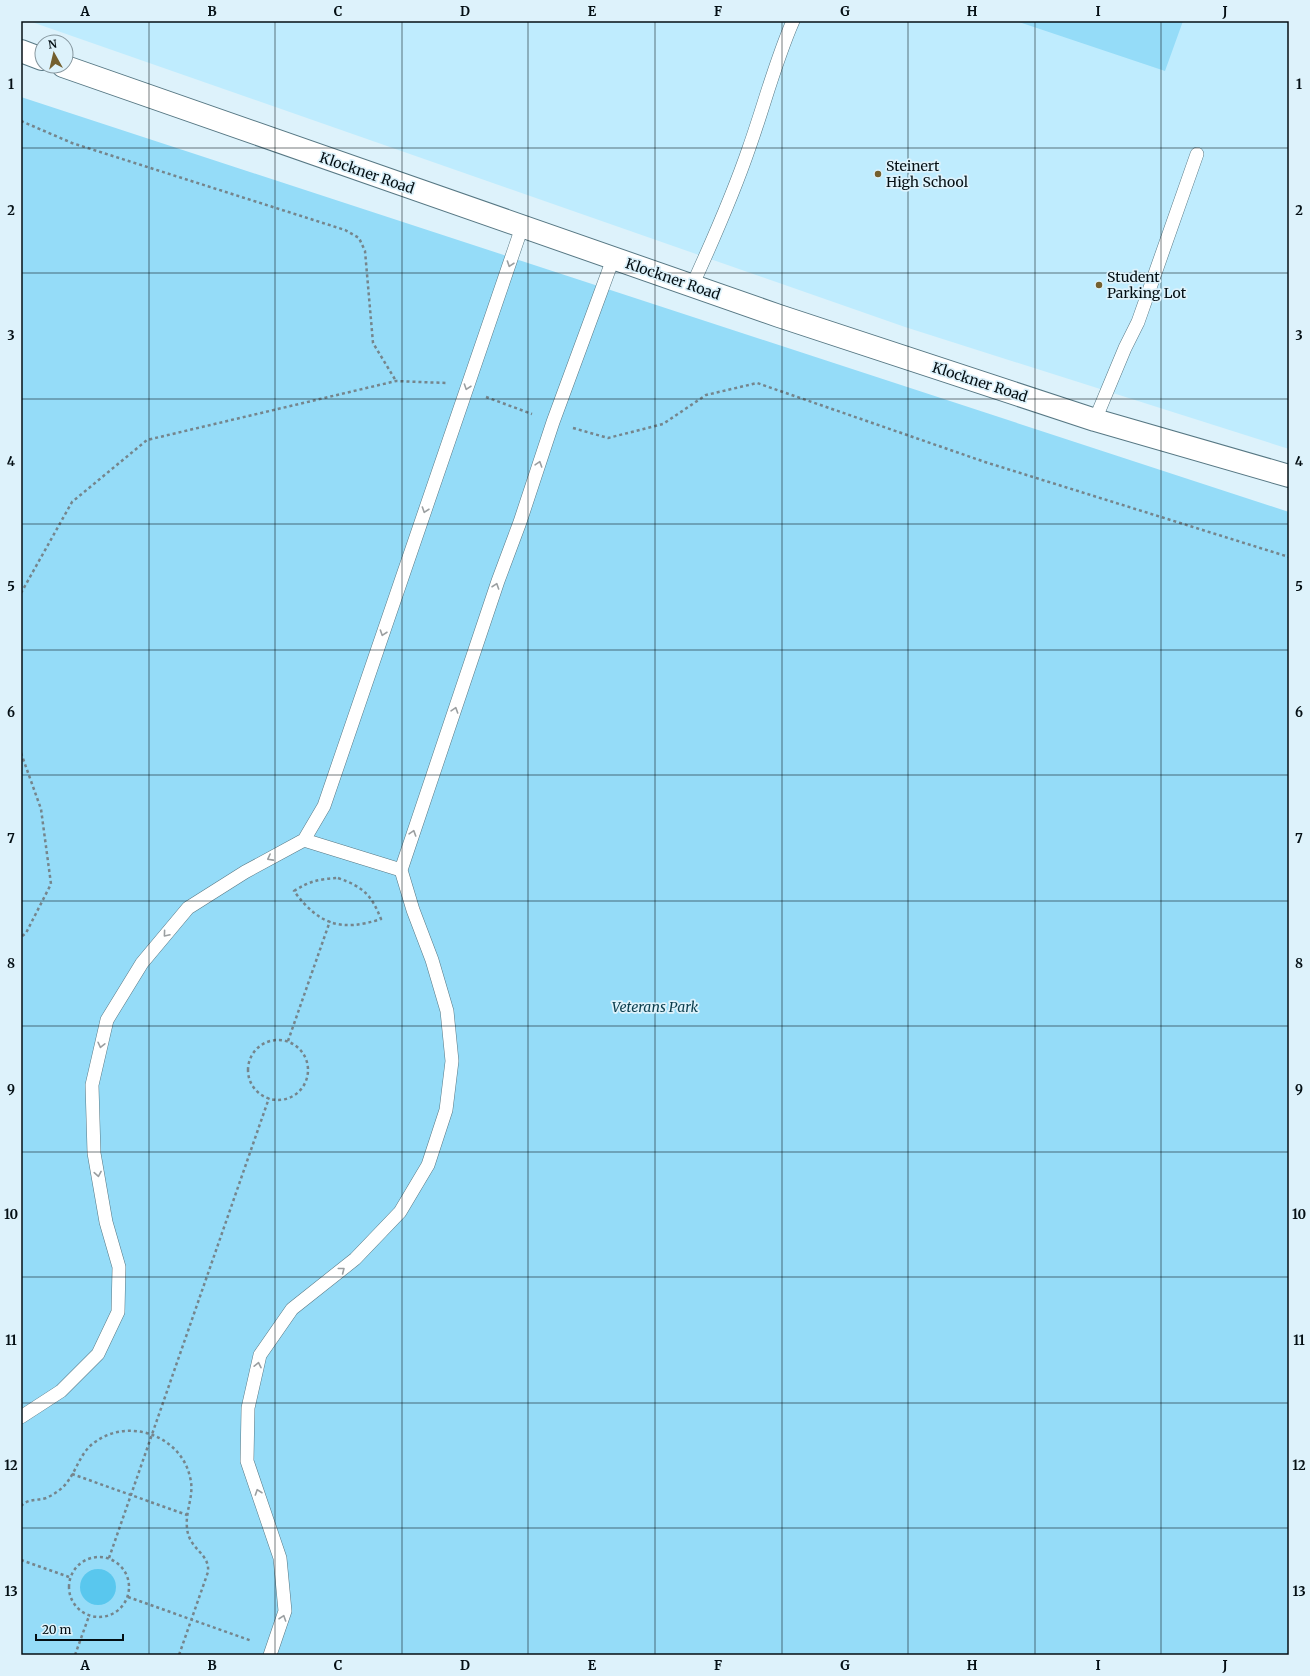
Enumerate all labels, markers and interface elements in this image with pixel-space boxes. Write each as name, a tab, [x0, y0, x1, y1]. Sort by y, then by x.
text: A	[79, 3, 90, 20]
text: B	[207, 3, 217, 20]
text: C	[334, 3, 343, 20]
text: D	[460, 3, 470, 20]
text: E	[588, 3, 597, 20]
text: F	[714, 3, 722, 20]
text: G	[840, 3, 850, 20]
text: H	[967, 3, 978, 20]
text: I	[1095, 3, 1101, 20]
text: J	[1221, 3, 1228, 20]
north arrow	[34, 34, 74, 74]
text: N	[47, 37, 58, 52]
text: 1	[8, 76, 14, 93]
text: 1	[1296, 76, 1302, 93]
street label: Klockner Road	[317, 148, 417, 198]
place label: Steinert High School	[886, 157, 969, 191]
marker: Steinert High School	[873, 169, 883, 179]
text: 2	[7, 202, 15, 219]
text: 2	[1295, 202, 1303, 219]
street label: Klockner Road	[623, 254, 723, 304]
one-way arrow	[506, 260, 514, 267]
place label: Student Parking Lot	[1107, 268, 1187, 302]
marker: Student Parking Lot	[1094, 280, 1104, 290]
text: 3	[7, 327, 15, 344]
text: 3	[1295, 327, 1303, 344]
street label: Klockner Road	[930, 358, 1030, 406]
one-way arrow	[464, 383, 472, 390]
text: 4	[7, 453, 16, 470]
text: 4	[1295, 453, 1304, 470]
one-way arrow	[534, 461, 543, 468]
one-way arrow	[422, 506, 430, 513]
text: 5	[7, 578, 15, 595]
text: 5	[1295, 578, 1303, 595]
one-way arrow	[491, 583, 500, 590]
one-way arrow	[380, 629, 388, 636]
text: 6	[7, 704, 15, 721]
text: 6	[1295, 704, 1303, 721]
one-way arrow	[450, 706, 458, 713]
text: 7	[7, 830, 15, 847]
one-way arrow	[409, 830, 417, 837]
text: 7	[1295, 830, 1303, 847]
one-way arrow	[267, 854, 274, 861]
one-way arrow	[164, 930, 171, 937]
text: 8	[7, 955, 15, 972]
text: 8	[1295, 955, 1303, 972]
park label: Veterans Park	[612, 998, 699, 1016]
one-way arrow	[98, 1042, 106, 1048]
text: 9	[7, 1081, 15, 1098]
text: 9	[1295, 1081, 1303, 1098]
one-way arrow	[93, 1170, 101, 1177]
text: 10	[4, 1206, 18, 1223]
text: 10	[1292, 1206, 1306, 1223]
one-way arrow	[337, 1267, 344, 1274]
text: 11	[5, 1332, 17, 1349]
text: 11	[1293, 1332, 1305, 1349]
one-way arrow	[253, 1362, 261, 1368]
text: 12	[4, 1457, 18, 1474]
text: 12	[1292, 1457, 1306, 1474]
one-way arrow	[254, 1489, 263, 1496]
text: 13	[4, 1583, 18, 1600]
text: 13	[1292, 1583, 1306, 1600]
one-way arrow	[278, 1615, 287, 1622]
scale bar	[36, 1616, 123, 1642]
text: 20 m	[42, 1622, 71, 1637]
text: A	[79, 1657, 90, 1674]
text: B	[207, 1657, 217, 1674]
text: C	[334, 1657, 343, 1674]
text: D	[460, 1657, 470, 1674]
text: E	[588, 1657, 597, 1674]
text: F	[714, 1657, 722, 1674]
text: G	[840, 1657, 850, 1674]
text: H	[967, 1657, 978, 1674]
text: I	[1095, 1657, 1101, 1674]
text: J	[1221, 1657, 1228, 1674]

